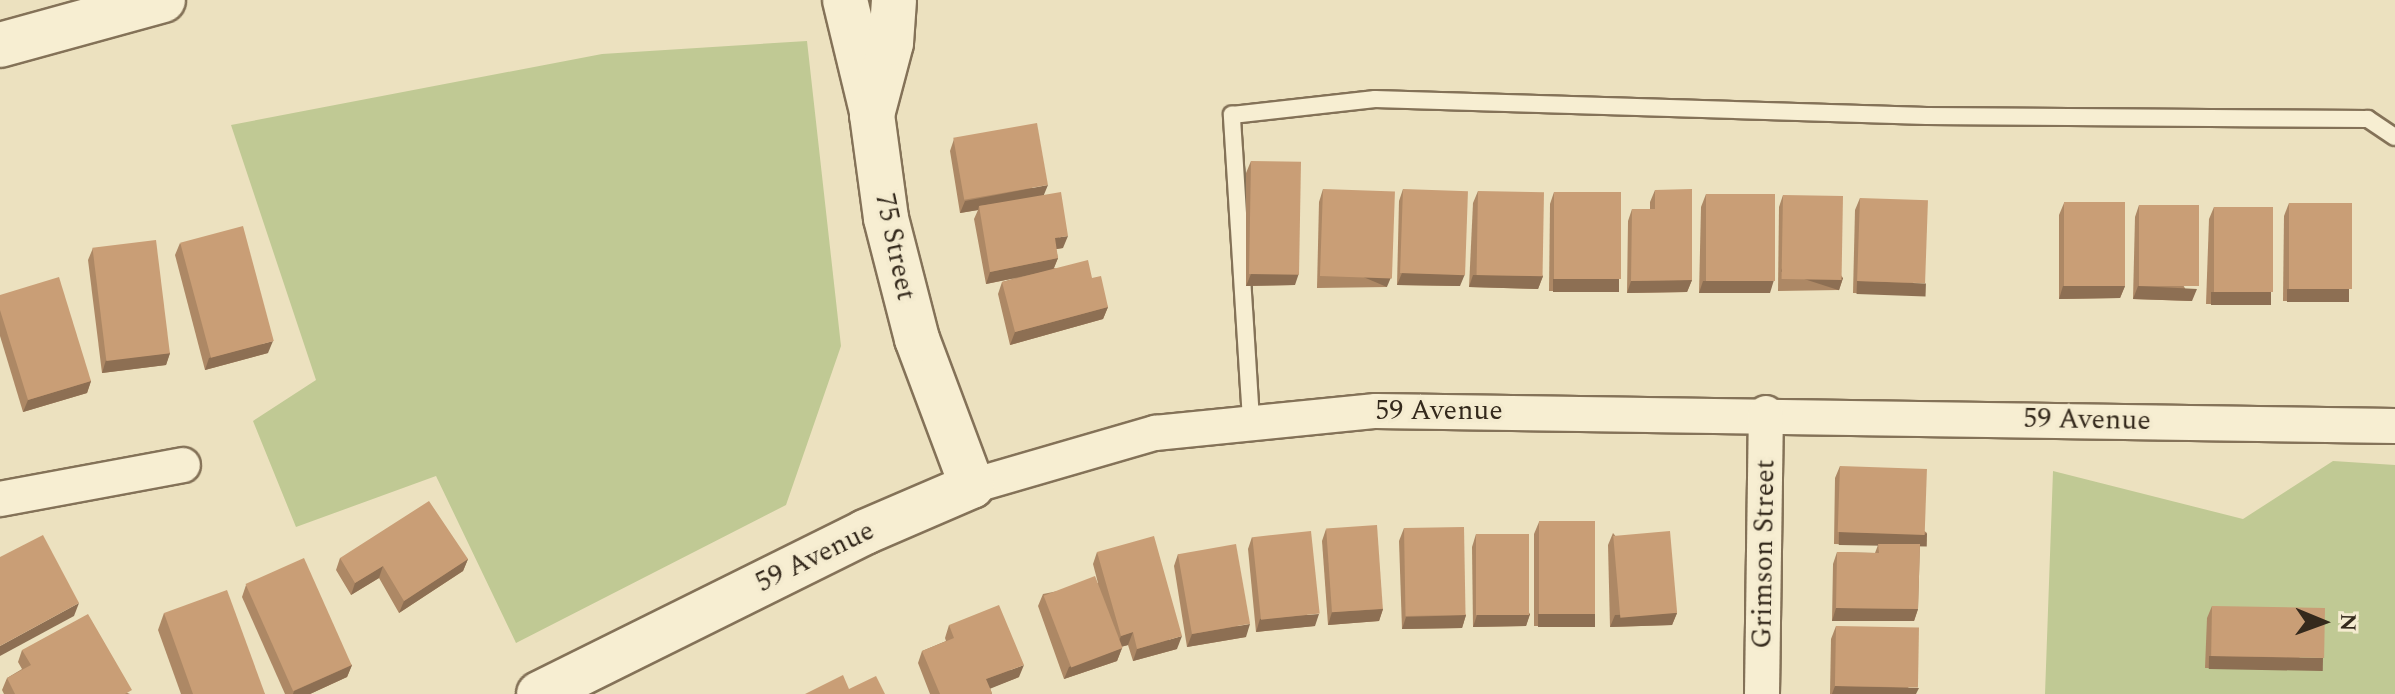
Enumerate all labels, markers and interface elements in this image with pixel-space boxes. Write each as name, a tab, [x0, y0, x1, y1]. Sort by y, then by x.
street label: 75 Street	[867, 190, 923, 304]
street label: 59 Avenue	[1375, 394, 1503, 428]
street label: 59 Avenue	[2023, 402, 2151, 438]
street label: Grimson Street	[1746, 459, 1782, 649]
street label: 59 Avenue	[750, 514, 880, 600]
north arrow	[2283, 582, 2363, 662]
text: N	[2331, 613, 2364, 632]

